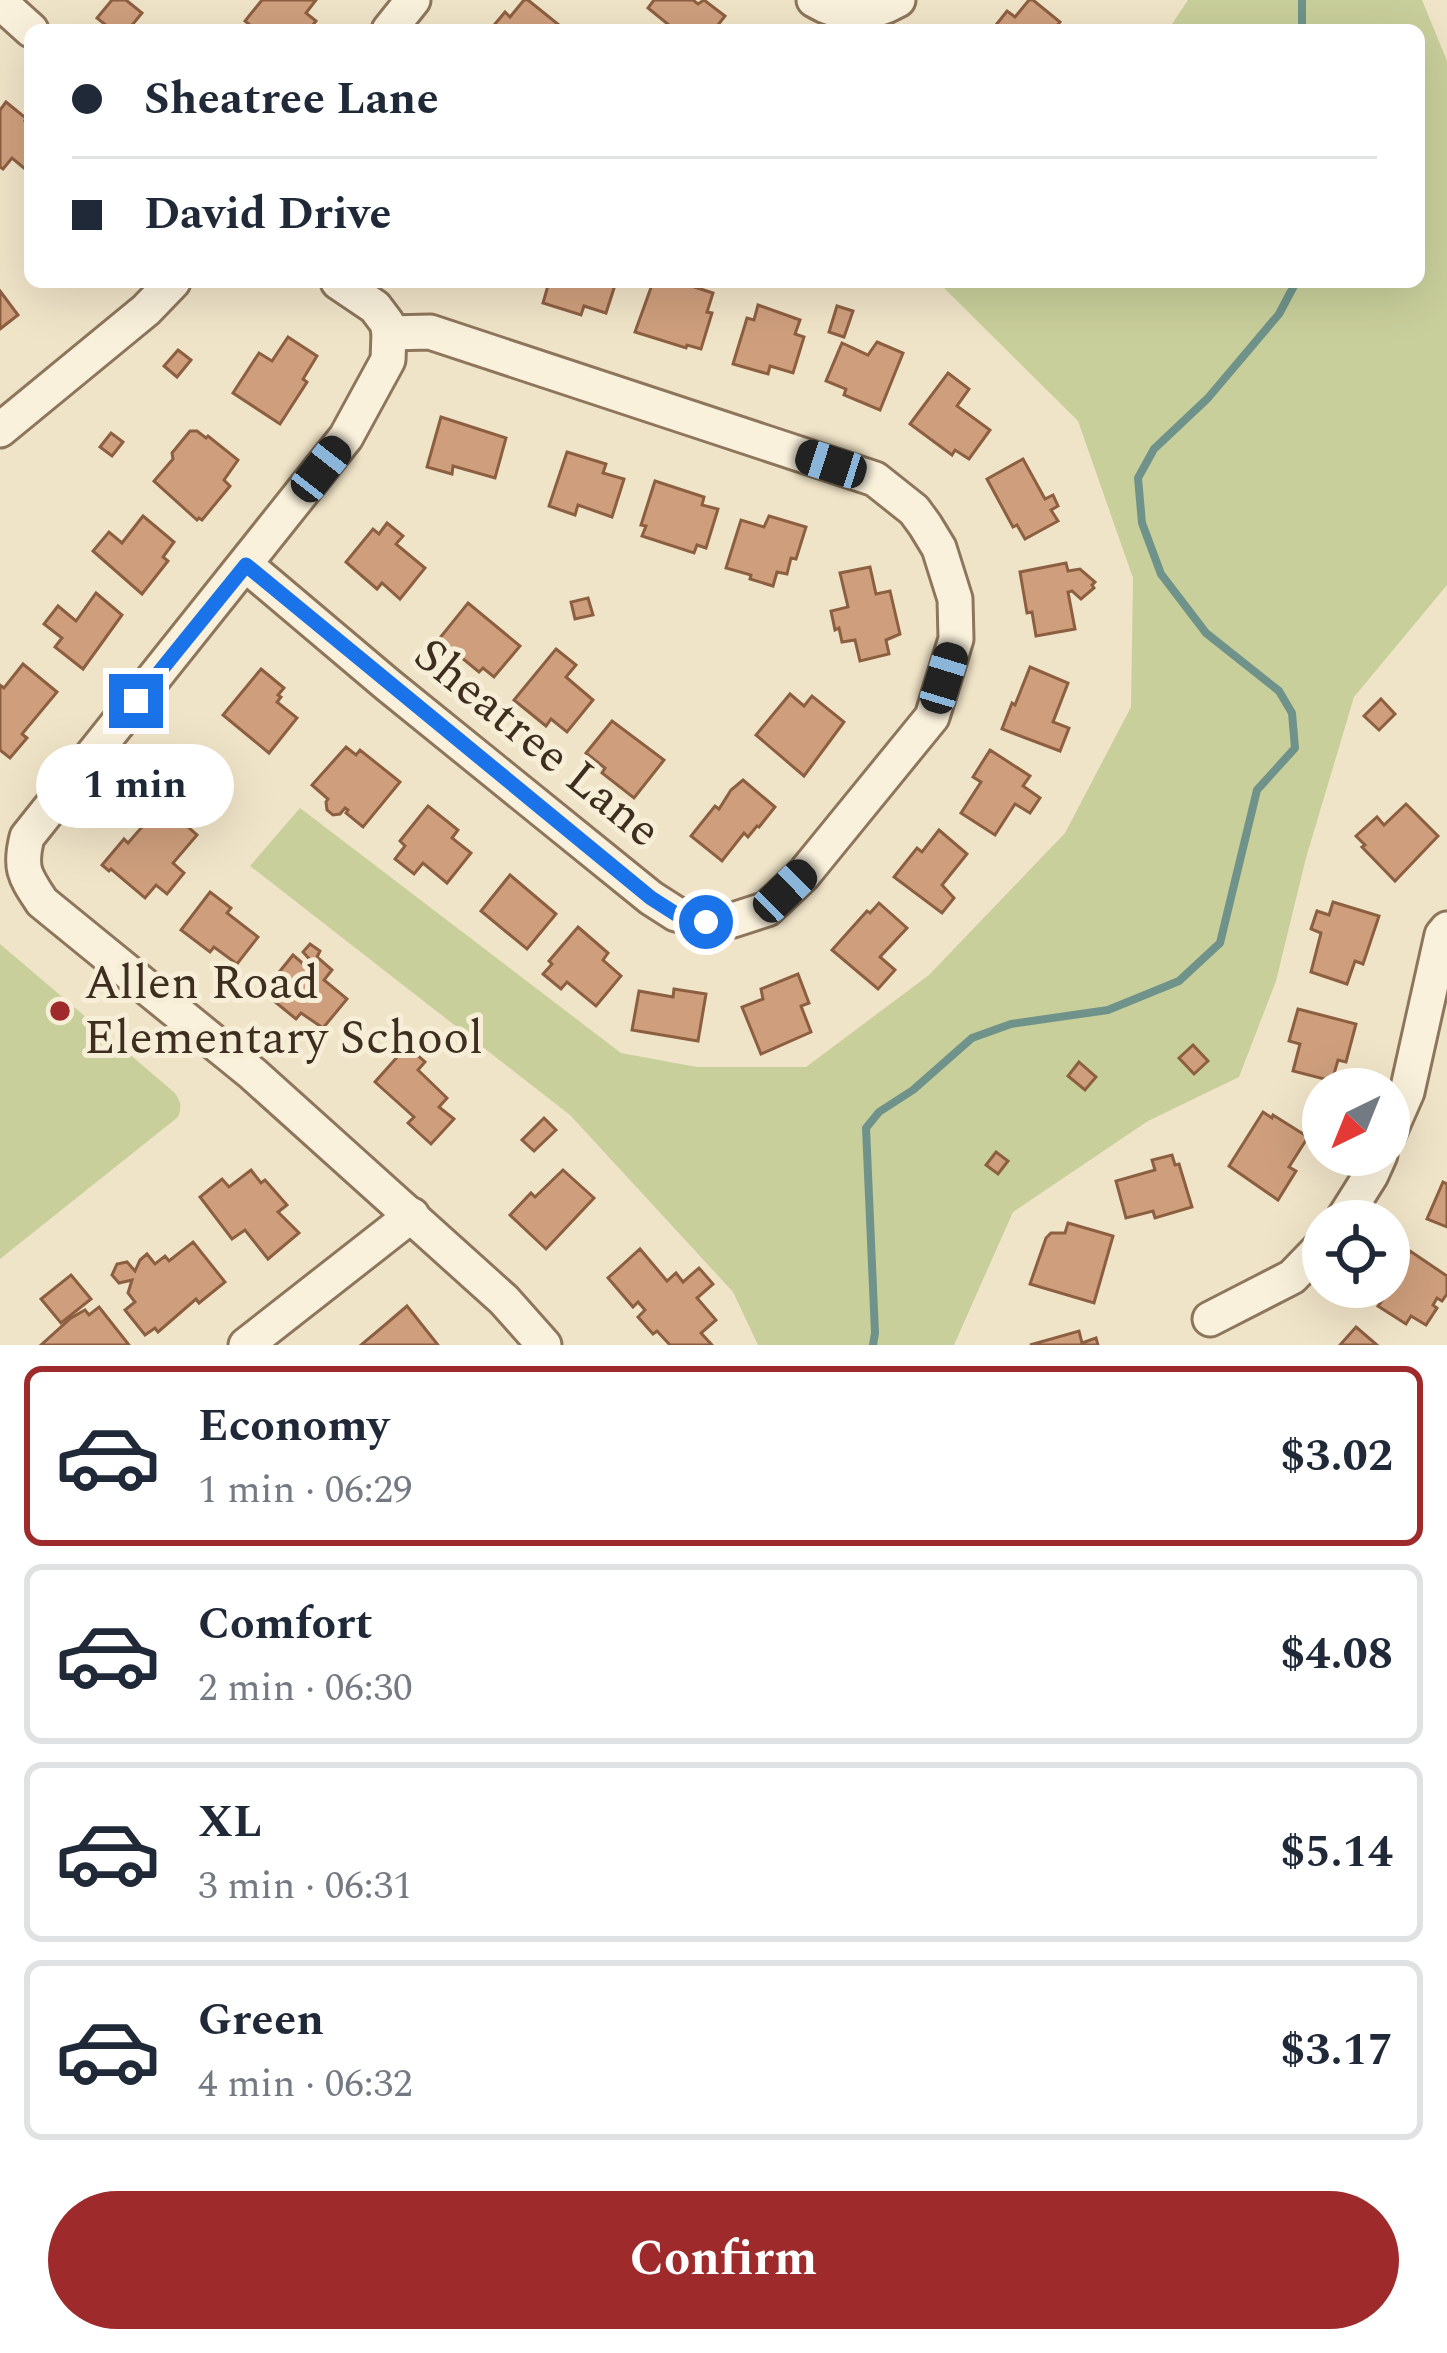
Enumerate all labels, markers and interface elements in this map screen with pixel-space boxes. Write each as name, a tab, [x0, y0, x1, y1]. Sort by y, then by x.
text: Sheatree Lane	[144, 65, 439, 134]
text: David Drive	[144, 180, 392, 249]
car	[285, 430, 357, 508]
car	[791, 436, 871, 492]
street label: Sheatree Lane	[397, 620, 677, 866]
car	[916, 638, 972, 718]
route end	[109, 674, 163, 728]
callout: 1 min	[37, 743, 235, 827]
text: 1 min	[83, 756, 187, 815]
car	[747, 853, 823, 929]
route start	[679, 895, 733, 949]
place label: Allen Road Elementary School	[84, 947, 483, 1075]
marker: Allen Road Elementary School	[47, 998, 73, 1024]
north arrow	[1302, 1068, 1410, 1176]
map controls	[1302, 1068, 1410, 1308]
button: locate	[1302, 1200, 1410, 1308]
text: Economy	[198, 1392, 389, 1461]
icon: car	[54, 1402, 162, 1510]
text: $3.02	[1280, 1422, 1393, 1491]
text: 1 min · 06:29	[198, 1461, 413, 1520]
text: Comfort	[198, 1590, 373, 1659]
icon: car	[54, 1600, 162, 1708]
text: $4.08	[1280, 1620, 1393, 1689]
text: 2 min · 06:30	[198, 1659, 413, 1718]
text: XL	[198, 1788, 262, 1857]
icon: car	[54, 1798, 162, 1906]
text: $5.14	[1280, 1818, 1393, 1887]
text: 3 min · 06:31	[198, 1857, 413, 1916]
text: Green	[198, 1986, 324, 2055]
icon: car	[54, 1996, 162, 2104]
text: $3.17	[1280, 2016, 1393, 2085]
text: 4 min · 06:32	[198, 2055, 413, 2114]
button: Confirm	[48, 2191, 1399, 2329]

